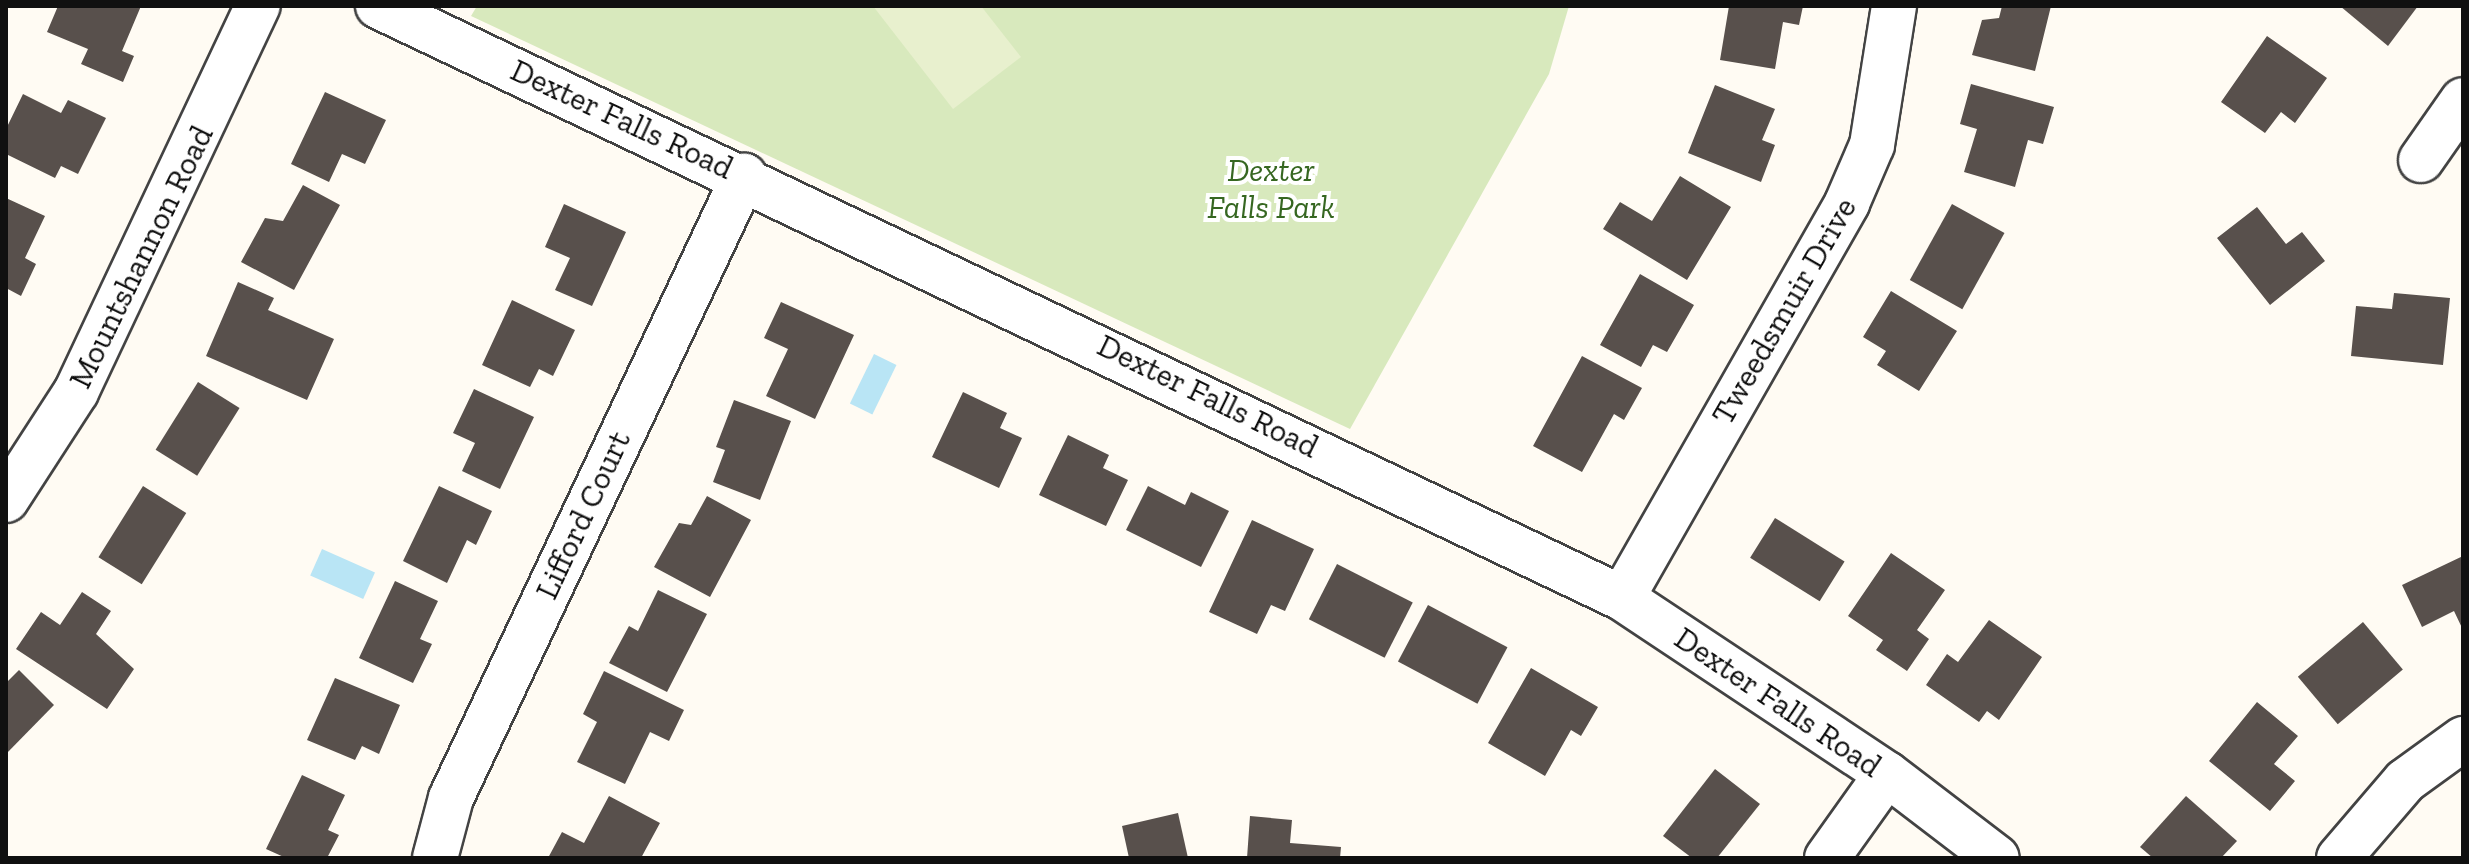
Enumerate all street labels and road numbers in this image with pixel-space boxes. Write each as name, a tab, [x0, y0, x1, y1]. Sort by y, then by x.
street label: Dexter Falls Road	[505, 51, 739, 187]
street label: Mountshannon Road	[61, 120, 221, 394]
street label: Tweedsmuir Drive	[1703, 191, 1865, 431]
street label: Dexter Falls Road	[1091, 326, 1325, 466]
street label: Lifford Court	[527, 425, 639, 605]
street label: Dexter Falls Road	[1667, 619, 1889, 785]

